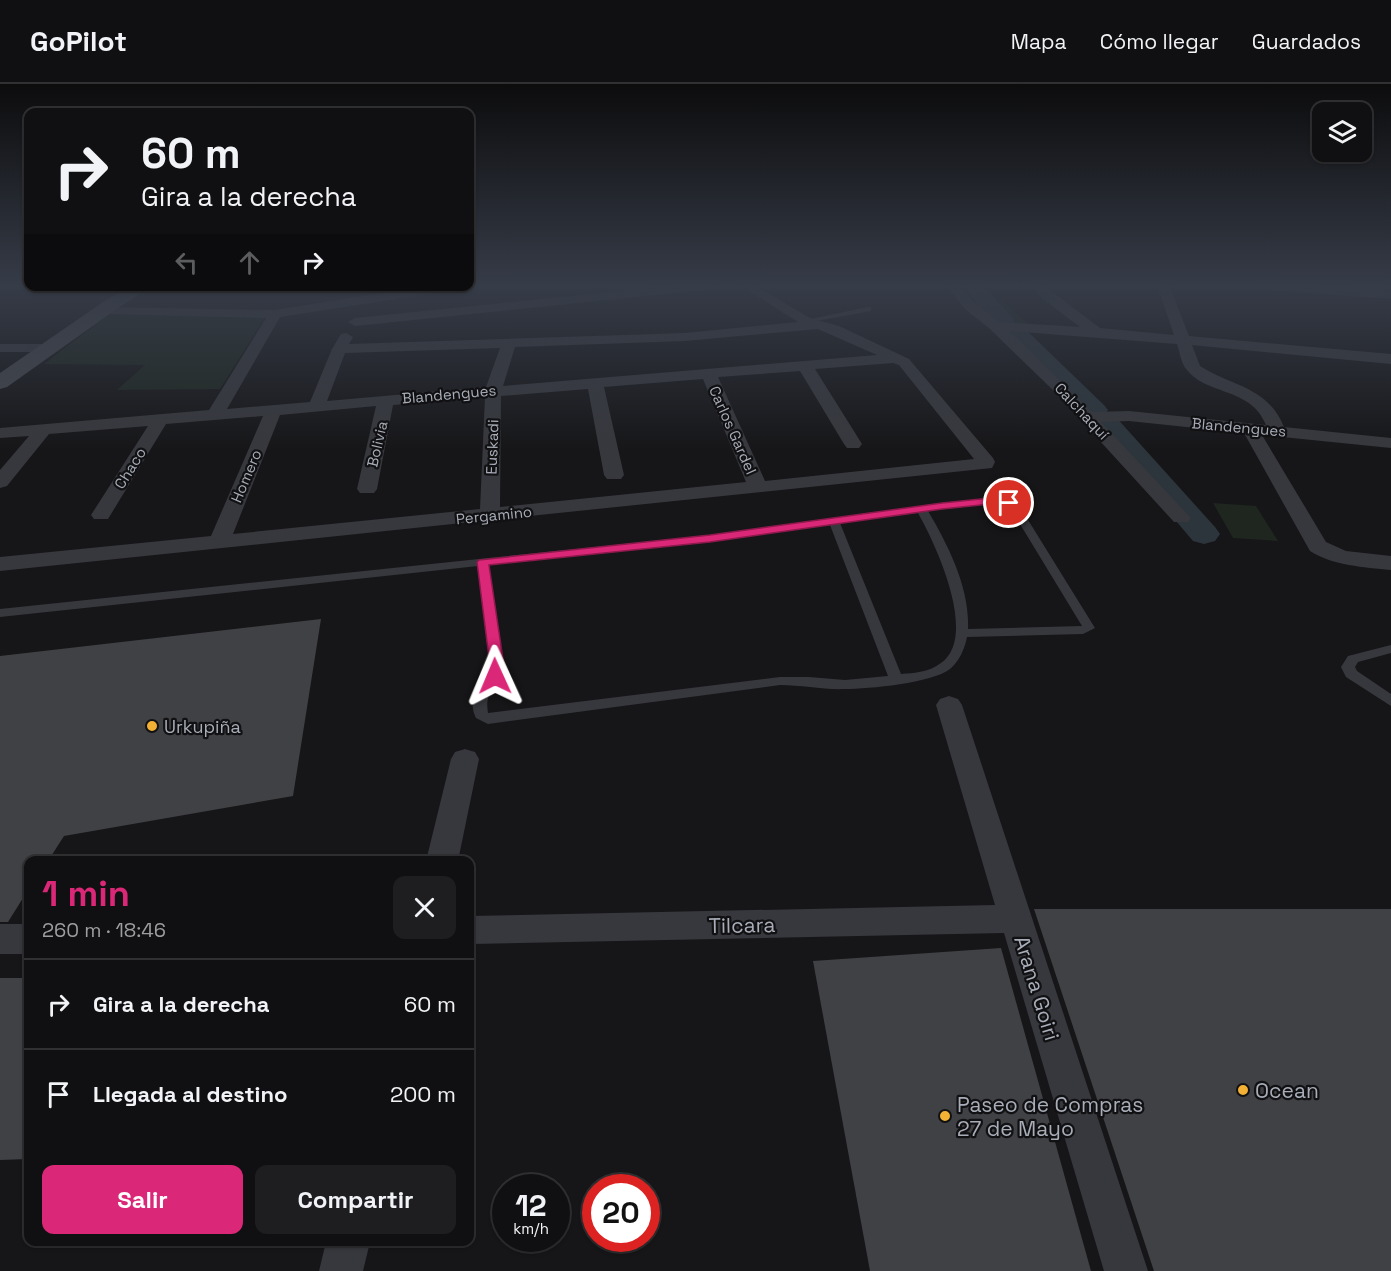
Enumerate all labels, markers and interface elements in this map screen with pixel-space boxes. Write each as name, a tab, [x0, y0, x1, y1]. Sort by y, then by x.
text: GoPilot	[30, 23, 127, 59]
text: Mapa	[1011, 28, 1067, 55]
text: Cómo llegar	[1100, 28, 1219, 55]
text: Guardados	[1252, 28, 1361, 55]
map controls	[1312, 102, 1372, 162]
button: layers	[1312, 102, 1372, 162]
text: 60 m	[141, 127, 241, 180]
icon: right	[42, 132, 120, 210]
text: Gira a la derecha	[141, 179, 356, 214]
icon: left	[170, 246, 203, 279]
icon: ahead	[233, 246, 266, 279]
icon: right	[296, 246, 329, 279]
street label: Calchaquí	[1051, 379, 1113, 444]
street label: Blandengues	[401, 380, 497, 408]
street label: Carlos Gardel	[705, 383, 761, 477]
street label: Blandengues	[1191, 413, 1287, 441]
street label: Bolivia	[362, 419, 392, 469]
street label: Euskadi	[482, 419, 502, 475]
street label: Chaco	[110, 444, 150, 492]
street label: Homero	[226, 447, 266, 505]
pin	[983, 477, 1034, 528]
icon: arrive	[992, 486, 1025, 519]
street label: Pergamino	[455, 502, 533, 528]
position arrow	[463, 644, 527, 708]
place label: Urkupiña	[164, 715, 241, 738]
marker: Urkupiña	[145, 719, 159, 733]
text: 1 min	[42, 871, 130, 917]
button: close	[393, 876, 456, 939]
street label: Tilcara	[708, 911, 776, 939]
text: 260 m · 18:46	[42, 917, 166, 943]
street label: Arana Goiri	[1008, 932, 1066, 1044]
icon: right	[42, 988, 75, 1021]
text: Gira a la derecha	[93, 990, 270, 1018]
text: 60 m	[404, 990, 456, 1018]
place label: Ocean	[1255, 1077, 1319, 1104]
icon: arrive	[42, 1078, 75, 1111]
text: Llegada al destino	[93, 1080, 287, 1108]
text: 200 m	[390, 1080, 456, 1108]
marker: Ocean	[1236, 1083, 1250, 1097]
place label: Paseo de Compras 27 de Mayo	[957, 1091, 1143, 1142]
marker: Paseo de Compras 27 de Mayo	[938, 1109, 952, 1123]
button: Salir	[42, 1165, 243, 1234]
button: Compartir	[255, 1165, 456, 1234]
speed limit sign: 20	[582, 1174, 660, 1252]
text: 12	[515, 1186, 547, 1225]
text: km/h	[513, 1219, 549, 1238]

